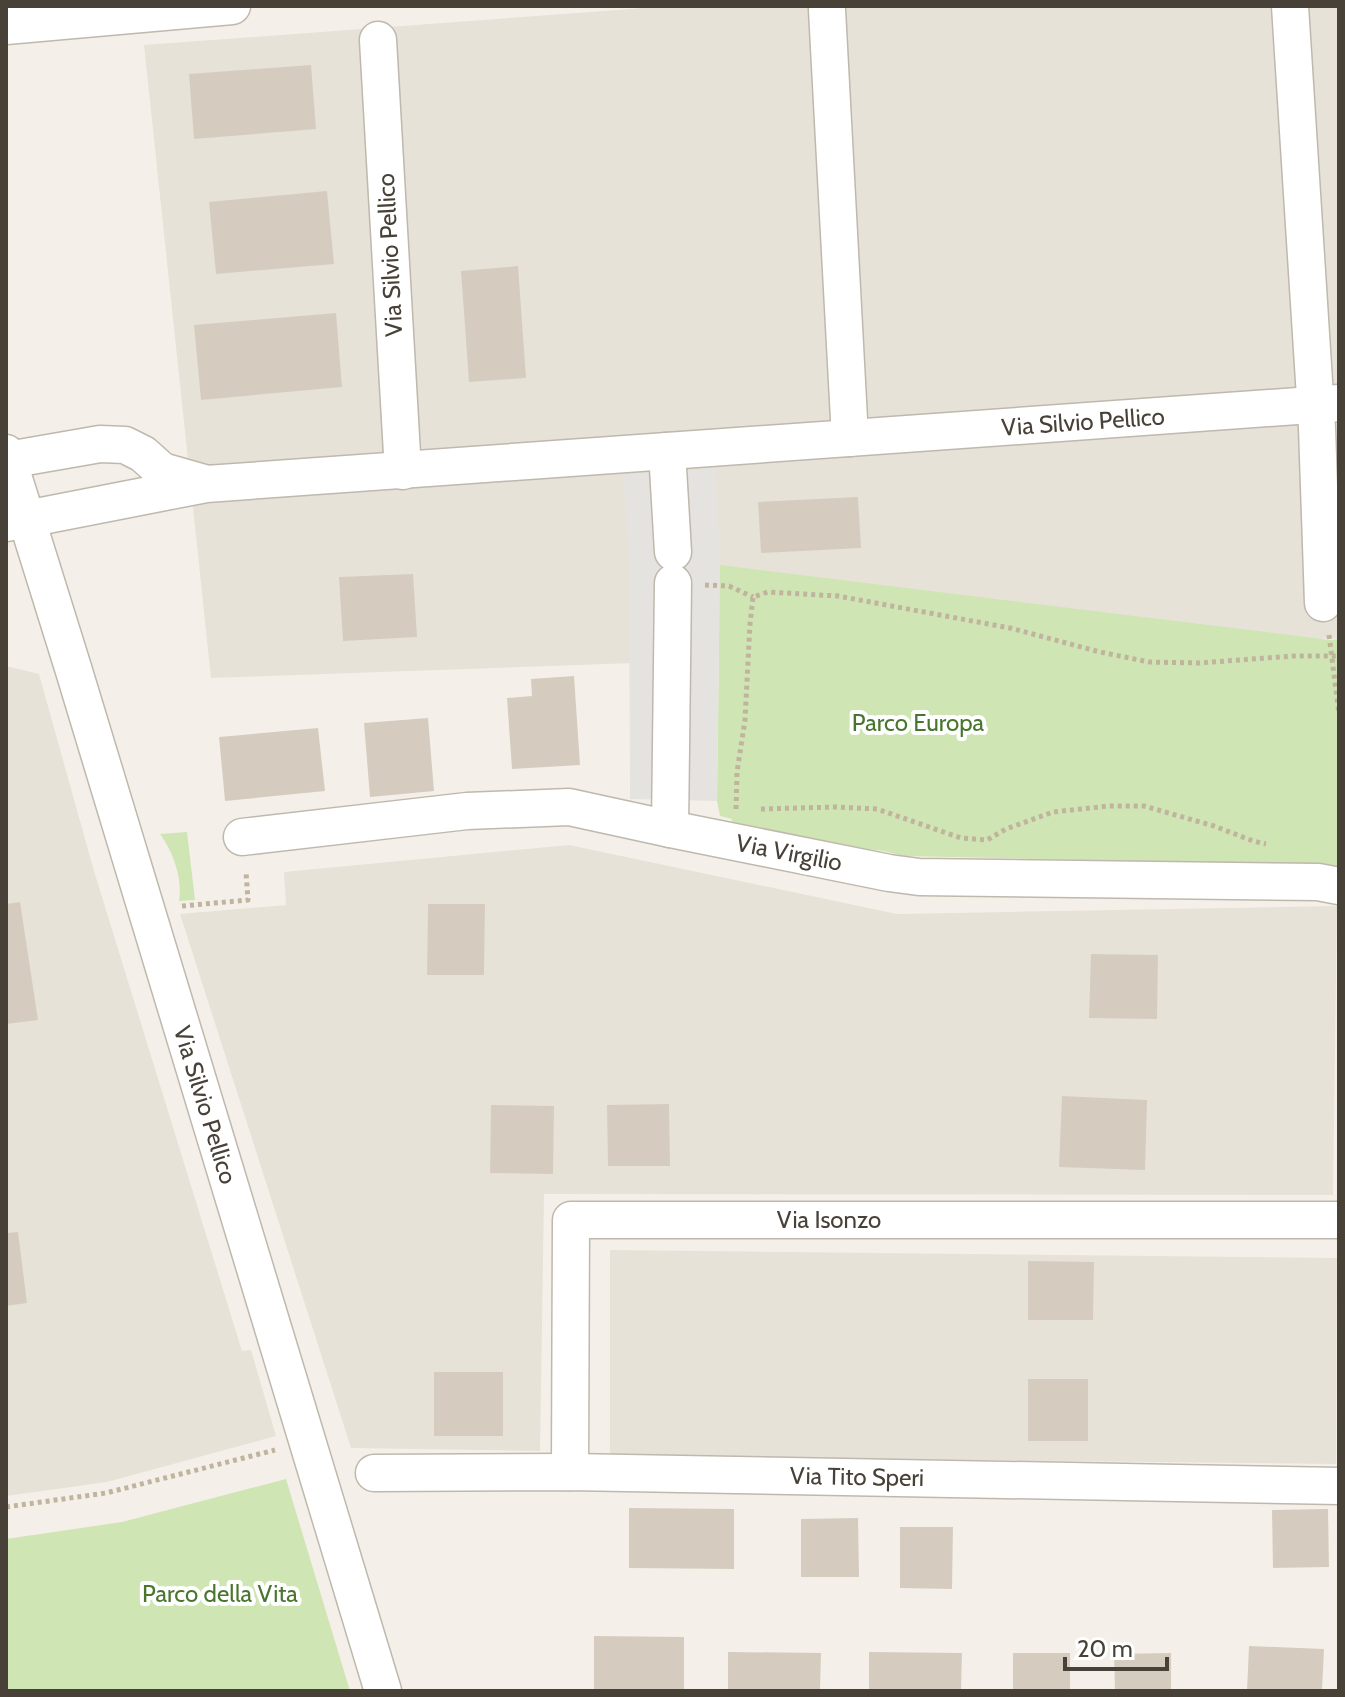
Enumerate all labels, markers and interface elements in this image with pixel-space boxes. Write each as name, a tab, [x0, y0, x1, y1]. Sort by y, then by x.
street label: Via Silvio Pellico	[371, 173, 408, 338]
street label: Via Silvio Pellico	[1000, 401, 1166, 442]
park label: Parco Europa	[852, 708, 985, 737]
street label: Via Virgilio	[734, 828, 845, 877]
street label: Via Silvio Pellico	[168, 1022, 243, 1187]
street label: Via Isonzo	[777, 1205, 881, 1234]
street label: Via Tito Speri	[790, 1461, 924, 1492]
park label: Parco della Vita	[142, 1579, 298, 1608]
scale bar	[1065, 1621, 1167, 1671]
text: 20 m	[1077, 1634, 1133, 1663]

